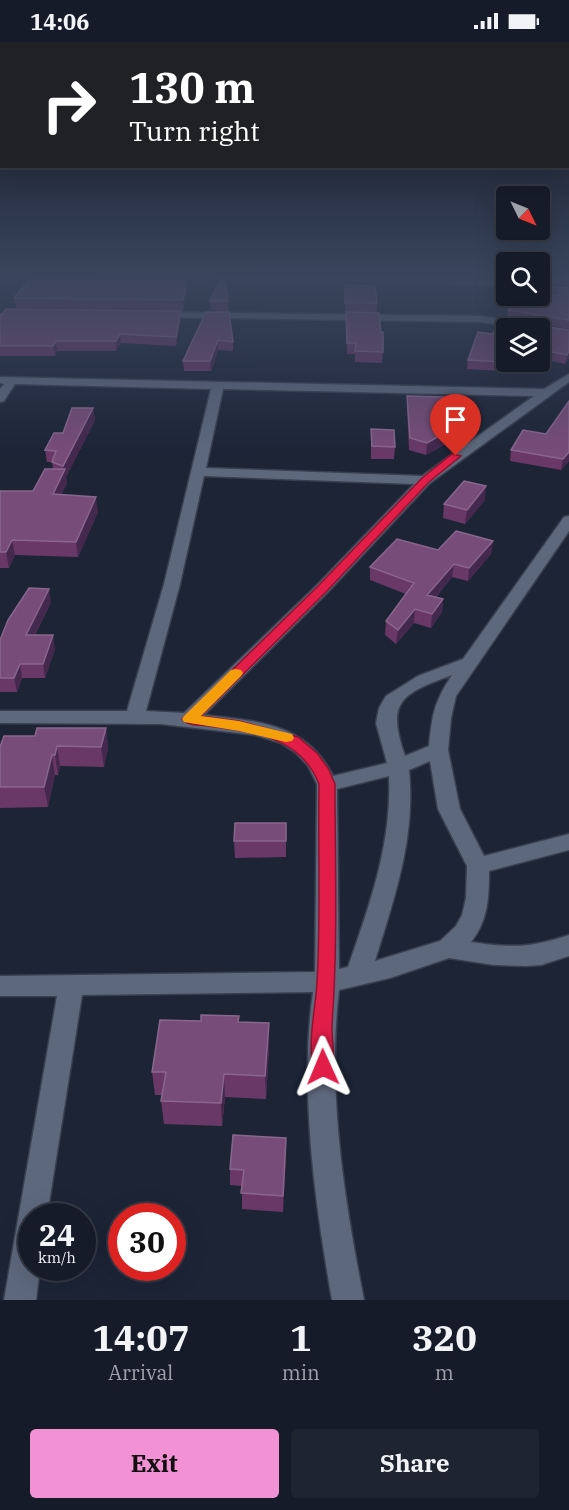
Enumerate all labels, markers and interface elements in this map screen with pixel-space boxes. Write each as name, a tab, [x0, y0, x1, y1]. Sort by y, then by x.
text: 14:06	[30, 7, 89, 36]
text: 130 m	[129, 60, 255, 115]
icon: right	[30, 66, 108, 144]
text: Turn right	[129, 113, 260, 148]
north arrow	[496, 186, 550, 240]
map controls	[496, 186, 550, 372]
button: search	[496, 252, 550, 306]
button: layers	[496, 318, 550, 372]
pin	[430, 394, 481, 456]
icon: arrive	[439, 403, 472, 436]
position arrow	[291, 1035, 355, 1099]
speed limit sign: 30	[108, 1203, 186, 1281]
text: 24	[39, 1215, 75, 1254]
text: km/h	[38, 1248, 76, 1267]
text: 14:07	[92, 1314, 189, 1361]
text: 1	[290, 1314, 312, 1361]
text: 320	[412, 1314, 477, 1361]
text: Arrival	[108, 1359, 173, 1386]
text: min	[282, 1359, 320, 1386]
text: m	[435, 1359, 454, 1386]
button: Exit	[30, 1429, 279, 1498]
button: Share	[291, 1429, 539, 1498]

